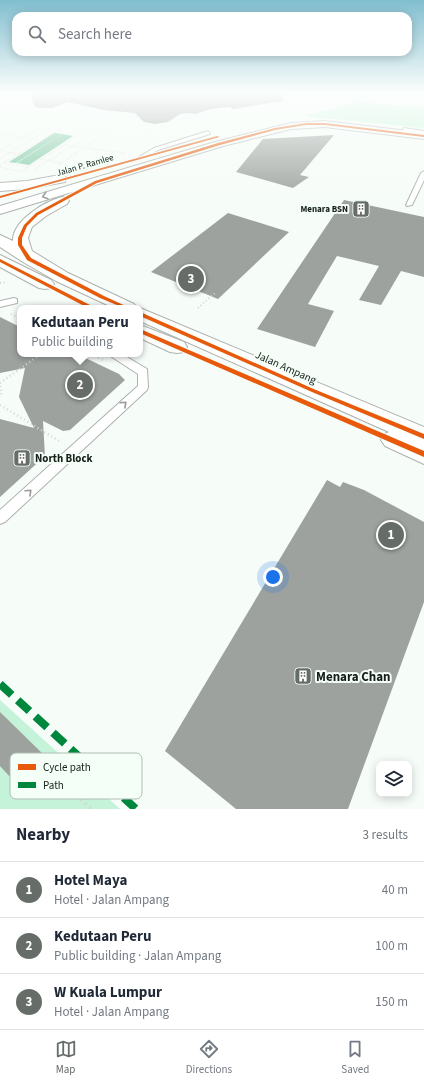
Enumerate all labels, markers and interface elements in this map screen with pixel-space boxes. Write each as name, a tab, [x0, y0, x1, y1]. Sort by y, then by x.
search box	[12, 12, 412, 56]
icon: search	[26, 23, 48, 45]
text: Search here	[58, 24, 132, 45]
street label: Jalan P. Ramlee	[55, 151, 116, 180]
one-way arrow	[42, 192, 48, 200]
building icon: Menara BSN	[351, 199, 371, 219]
place label: Menara BSN	[300, 203, 348, 216]
pin: 3	[178, 264, 204, 294]
popup	[17, 305, 143, 357]
text: Kedutaan Peru	[31, 312, 129, 333]
text: Public building	[31, 333, 113, 351]
street label: Jalan Ampang	[253, 347, 319, 388]
pin: 2	[67, 370, 93, 400]
one-way arrow	[120, 402, 127, 409]
building icon: North Block	[12, 448, 32, 468]
place label: North Block	[35, 451, 93, 466]
one-way arrow	[24, 489, 32, 497]
pin: 1	[378, 520, 404, 550]
your location	[263, 567, 283, 587]
building icon: Menara Chan	[293, 666, 313, 686]
place label: Menara Chan	[316, 668, 390, 686]
legend	[10, 753, 142, 799]
text: Cycle path	[43, 760, 91, 775]
map controls	[376, 761, 412, 797]
button: layers	[376, 761, 412, 797]
text: Path	[43, 778, 64, 793]
text: Nearby	[16, 823, 70, 847]
text: 3 results	[363, 826, 408, 844]
text: Hotel Maya	[54, 870, 127, 891]
text: 1	[26, 881, 32, 899]
text: 40 m	[382, 881, 408, 899]
text: Hotel · Jalan Ampang	[54, 891, 169, 909]
text: Kedutaan Peru	[54, 926, 152, 947]
text: 2	[26, 937, 32, 955]
text: 100 m	[375, 937, 408, 955]
text: Public building · Jalan Ampang	[54, 947, 221, 965]
text: W Kuala Lumpur	[54, 982, 162, 1003]
text: 3	[26, 993, 32, 1011]
text: 150 m	[375, 993, 408, 1011]
text: Hotel · Jalan Ampang	[54, 1003, 169, 1021]
tab: Map	[55, 1038, 77, 1077]
tab: Directions	[186, 1038, 232, 1077]
tab: Saved	[341, 1038, 369, 1077]

